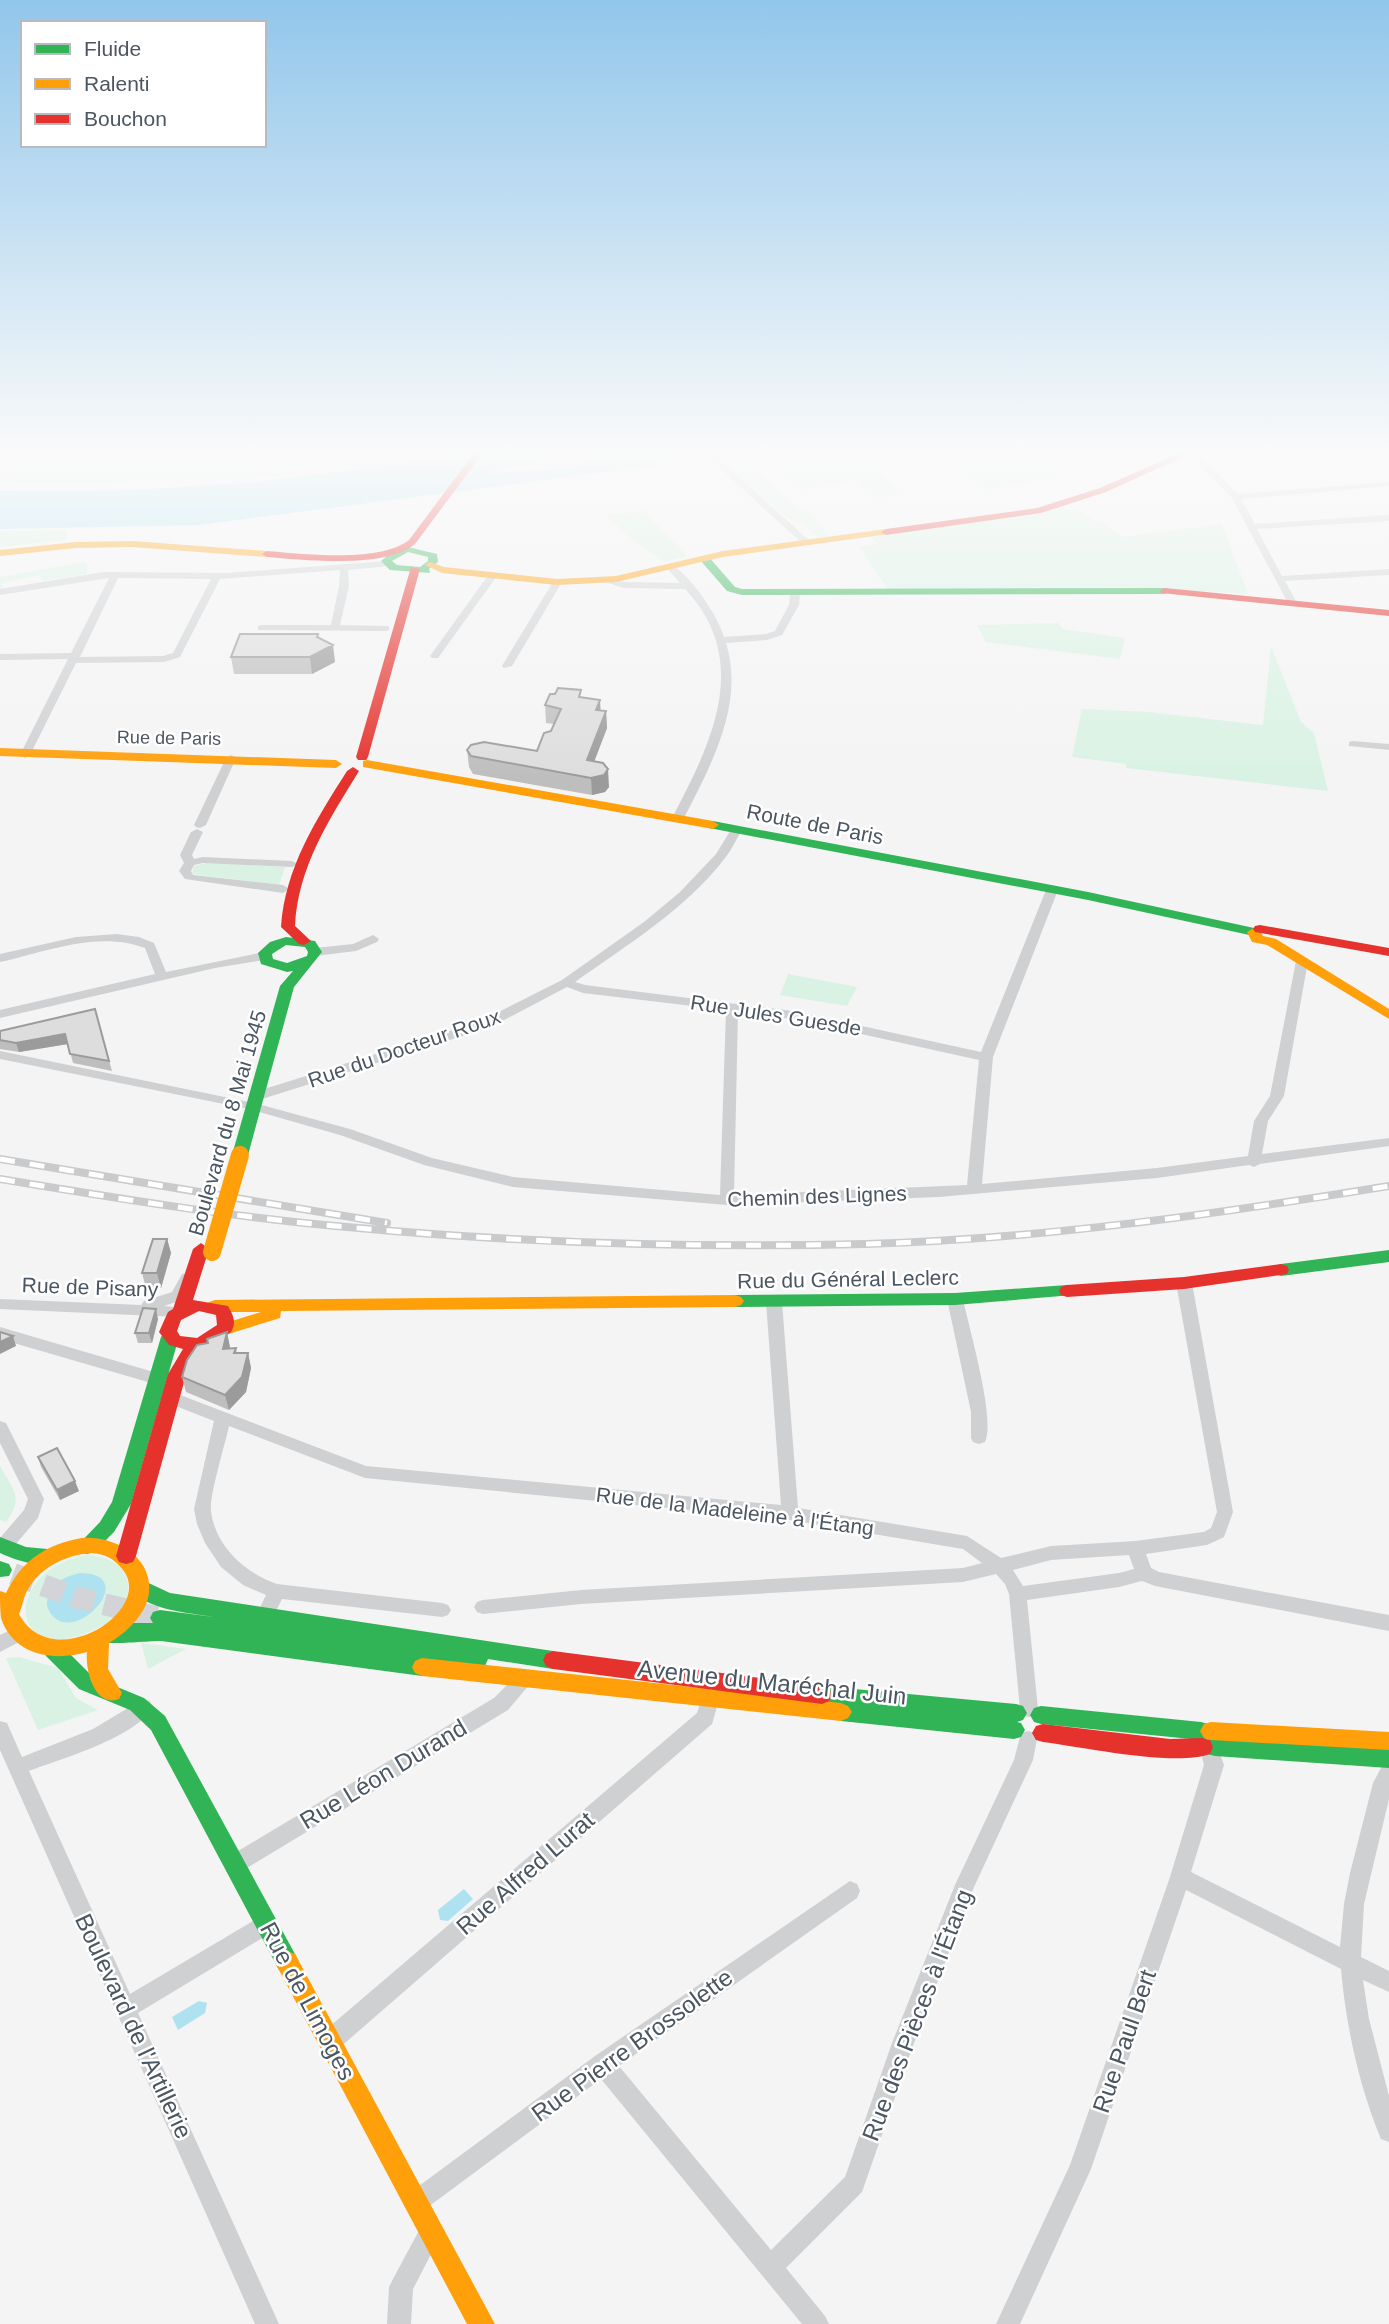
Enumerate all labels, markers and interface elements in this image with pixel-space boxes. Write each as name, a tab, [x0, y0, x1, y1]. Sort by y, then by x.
legend	[21, 21, 266, 147]
text: Fluide	[84, 37, 141, 60]
text: Ralenti	[84, 72, 149, 95]
text: Bouchon	[84, 107, 167, 130]
street label: Rue de Paris	[117, 727, 221, 749]
street label: Route de Paris	[745, 799, 885, 849]
street label: Rue Jules Guesde	[689, 990, 863, 1040]
street label: Rue du Docteur Roux	[305, 1004, 504, 1092]
street label: Boulevard du 8 Mai 1945	[184, 1008, 270, 1238]
street label: Chemin des Lignes	[727, 1181, 907, 1211]
street label: Rue du Général Leclerc	[737, 1266, 959, 1292]
street label: Rue de Pisany	[21, 1273, 159, 1301]
street label: Rue de la Madeleine à l'Étang	[595, 1483, 875, 1539]
street label: Avenue du Maréchal Juin	[636, 1654, 908, 1710]
street label: Rue Léon Durand	[295, 1714, 471, 1834]
street label: Rue Alfred Lurat	[451, 1806, 600, 1940]
street label: Rue des Pièces à l'Étang	[856, 1885, 978, 2145]
street label: Boulevard de l'Artillerie	[70, 1909, 198, 2143]
street label: Rue de Limoges	[255, 1918, 361, 2084]
street label: Rue Pierre Brossolette	[526, 1963, 738, 2127]
street label: Rue Paul Bert	[1087, 1966, 1161, 2116]

